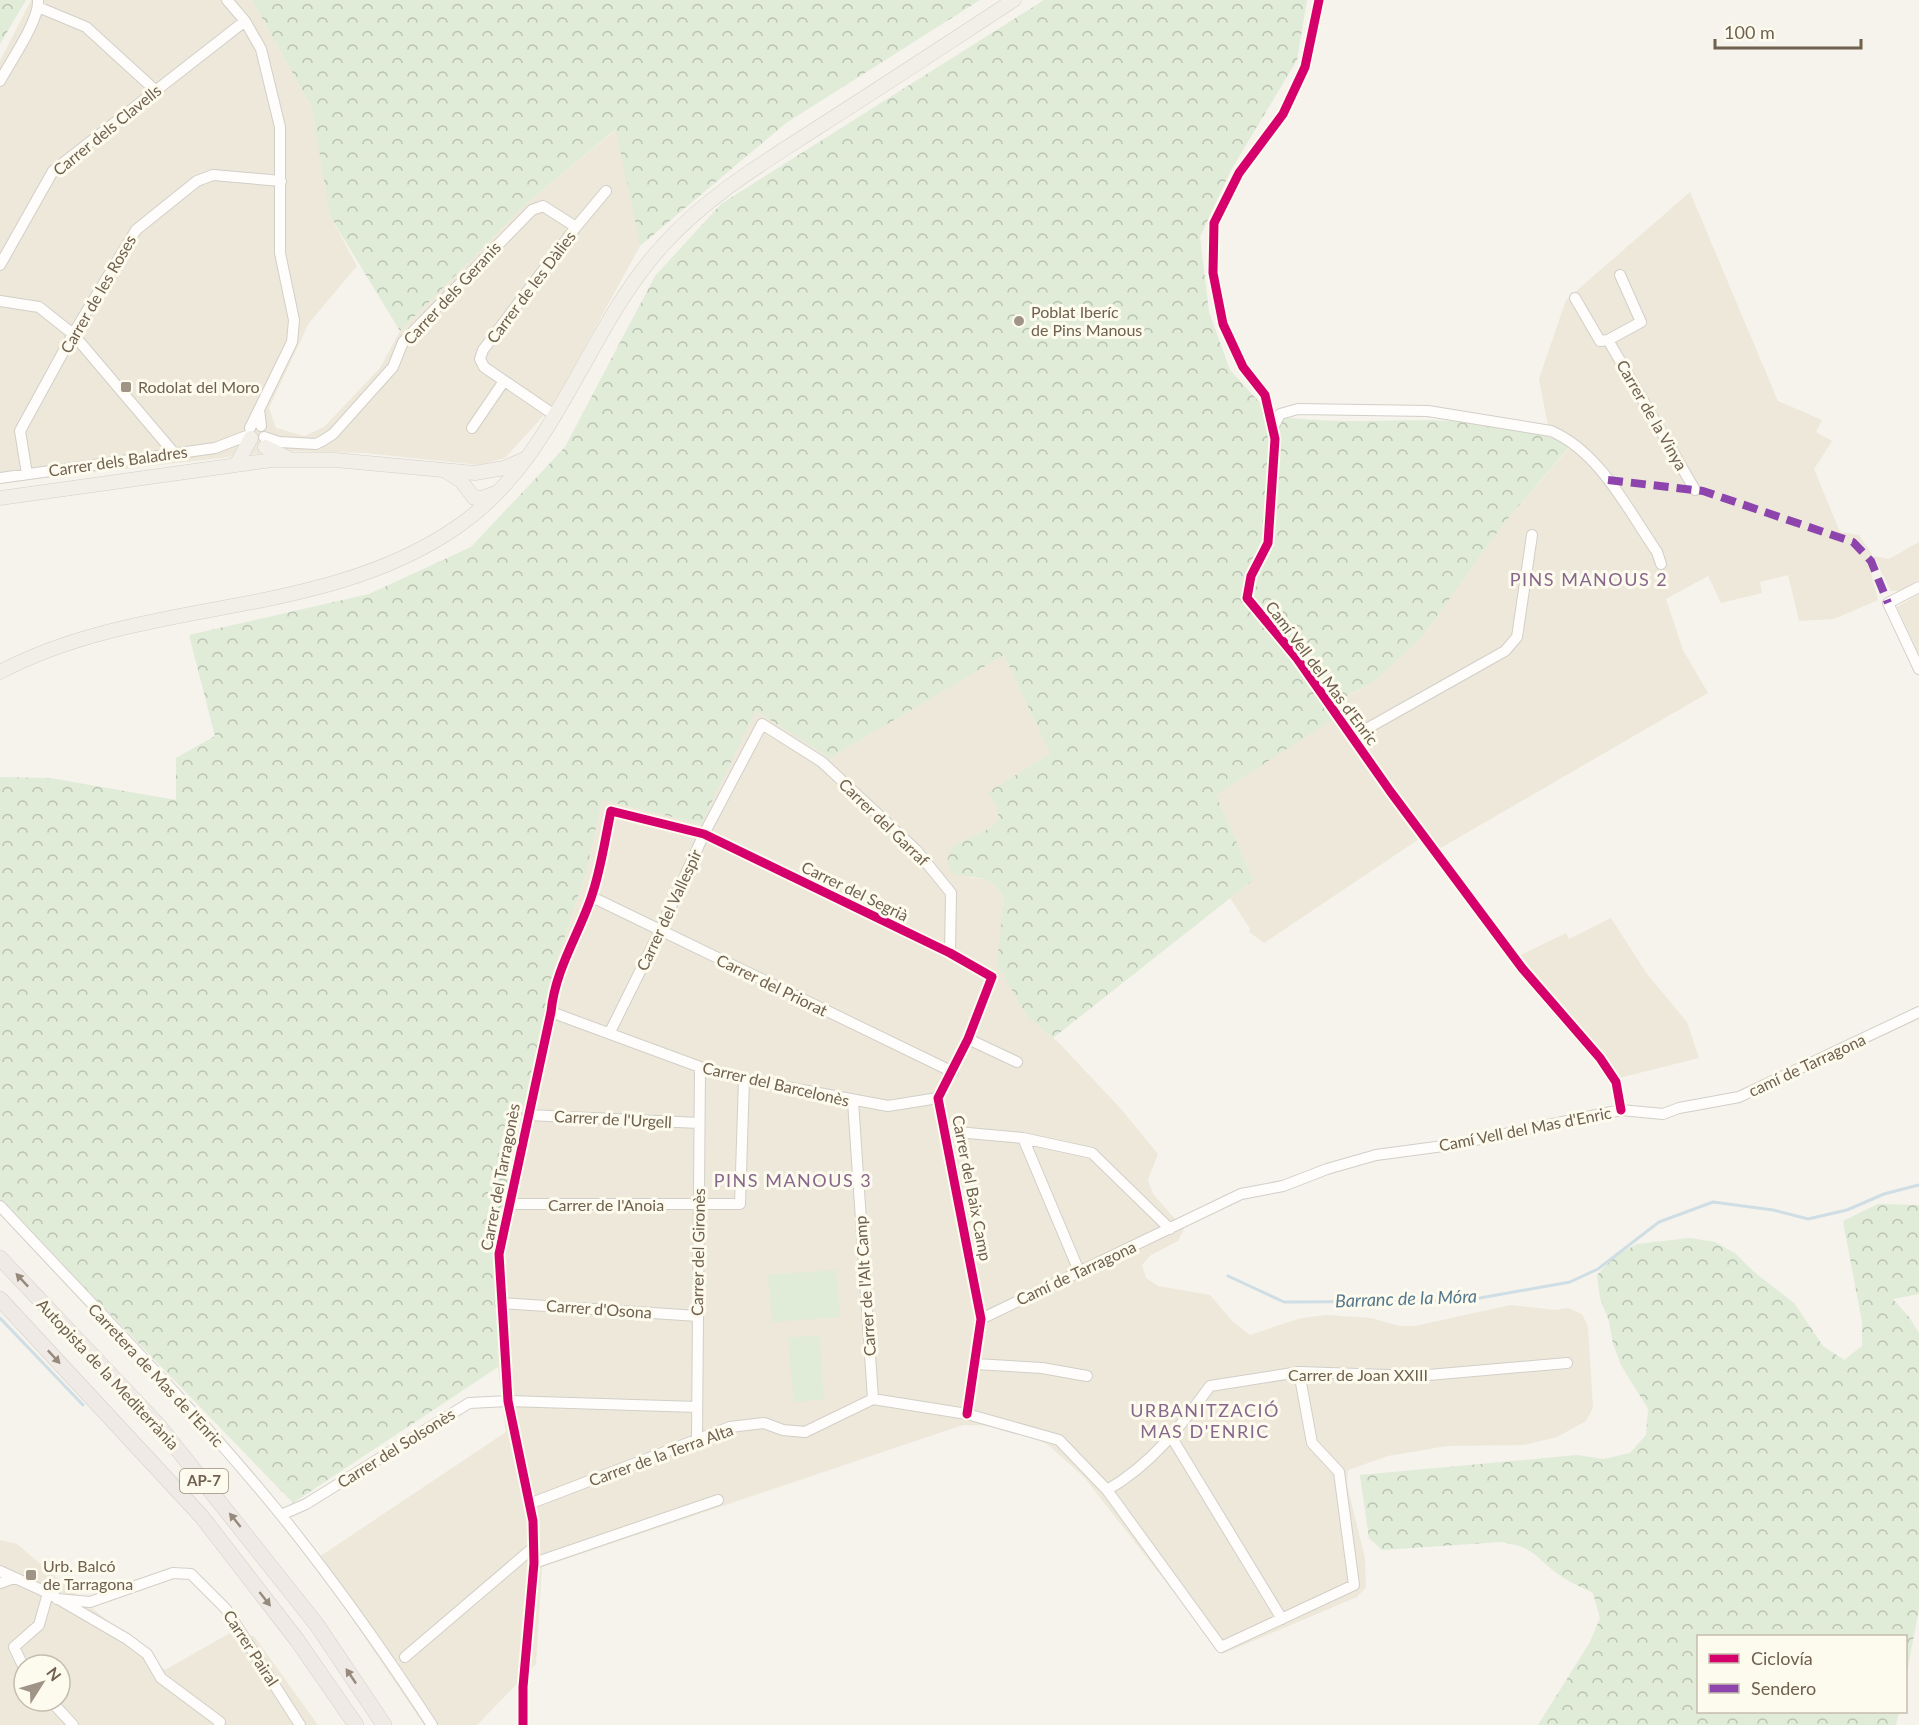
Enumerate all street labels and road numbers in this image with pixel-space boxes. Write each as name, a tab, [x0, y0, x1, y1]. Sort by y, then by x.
street label: Carrer dels Clavells	[49, 80, 165, 179]
street label: Carrer de les Dàlies	[482, 227, 579, 347]
street label: Carrer de les Roses	[56, 231, 139, 356]
street label: Carrer dels Geranis	[399, 237, 504, 348]
street label: Carrer de la Vinya	[1613, 356, 1692, 473]
street label: Carrer dels Baladres	[47, 441, 189, 480]
street label: Camí Vell del Mas d'Enric	[1262, 597, 1383, 749]
street label: Carrer del Garraf	[835, 774, 934, 870]
street label: Carrer del Vallespir	[632, 846, 705, 974]
street label: Carrer del Segrià	[799, 857, 912, 925]
street label: Carrer del Priorat	[714, 950, 831, 1020]
street label: camí de Tarragona	[1745, 1029, 1868, 1100]
street label: Carrer del Barcelonès	[701, 1057, 851, 1110]
street label: Carrer del Tarragonès	[476, 1102, 523, 1252]
street label: Camí Vell del Mas d'Enric	[1437, 1102, 1613, 1155]
street label: Carrer de l'Urgell	[554, 1106, 672, 1131]
street label: Carrer del Baix Camp	[949, 1113, 996, 1262]
street label: Carrer del Gironès	[687, 1188, 708, 1316]
street label: Carrer de l'Anoia	[548, 1195, 664, 1214]
street label: Carrer de l'Alt Camp	[850, 1215, 879, 1357]
street label: Camí de Tarragona	[1013, 1236, 1139, 1309]
street label: Autopista de la Mediterrània	[33, 1294, 183, 1453]
street label: Carrer d'Osona	[546, 1295, 652, 1322]
street label: Carretera de Mas de l'Enric	[85, 1299, 228, 1451]
street label: Carrer de Joan XXIII	[1288, 1365, 1428, 1384]
street label: Carrer del Solsonès	[333, 1404, 458, 1491]
street label: Carrer de la Terra Alta	[586, 1420, 736, 1489]
road number: AP-7	[180, 1469, 228, 1493]
street label: Carrer Pairal	[220, 1606, 283, 1689]

